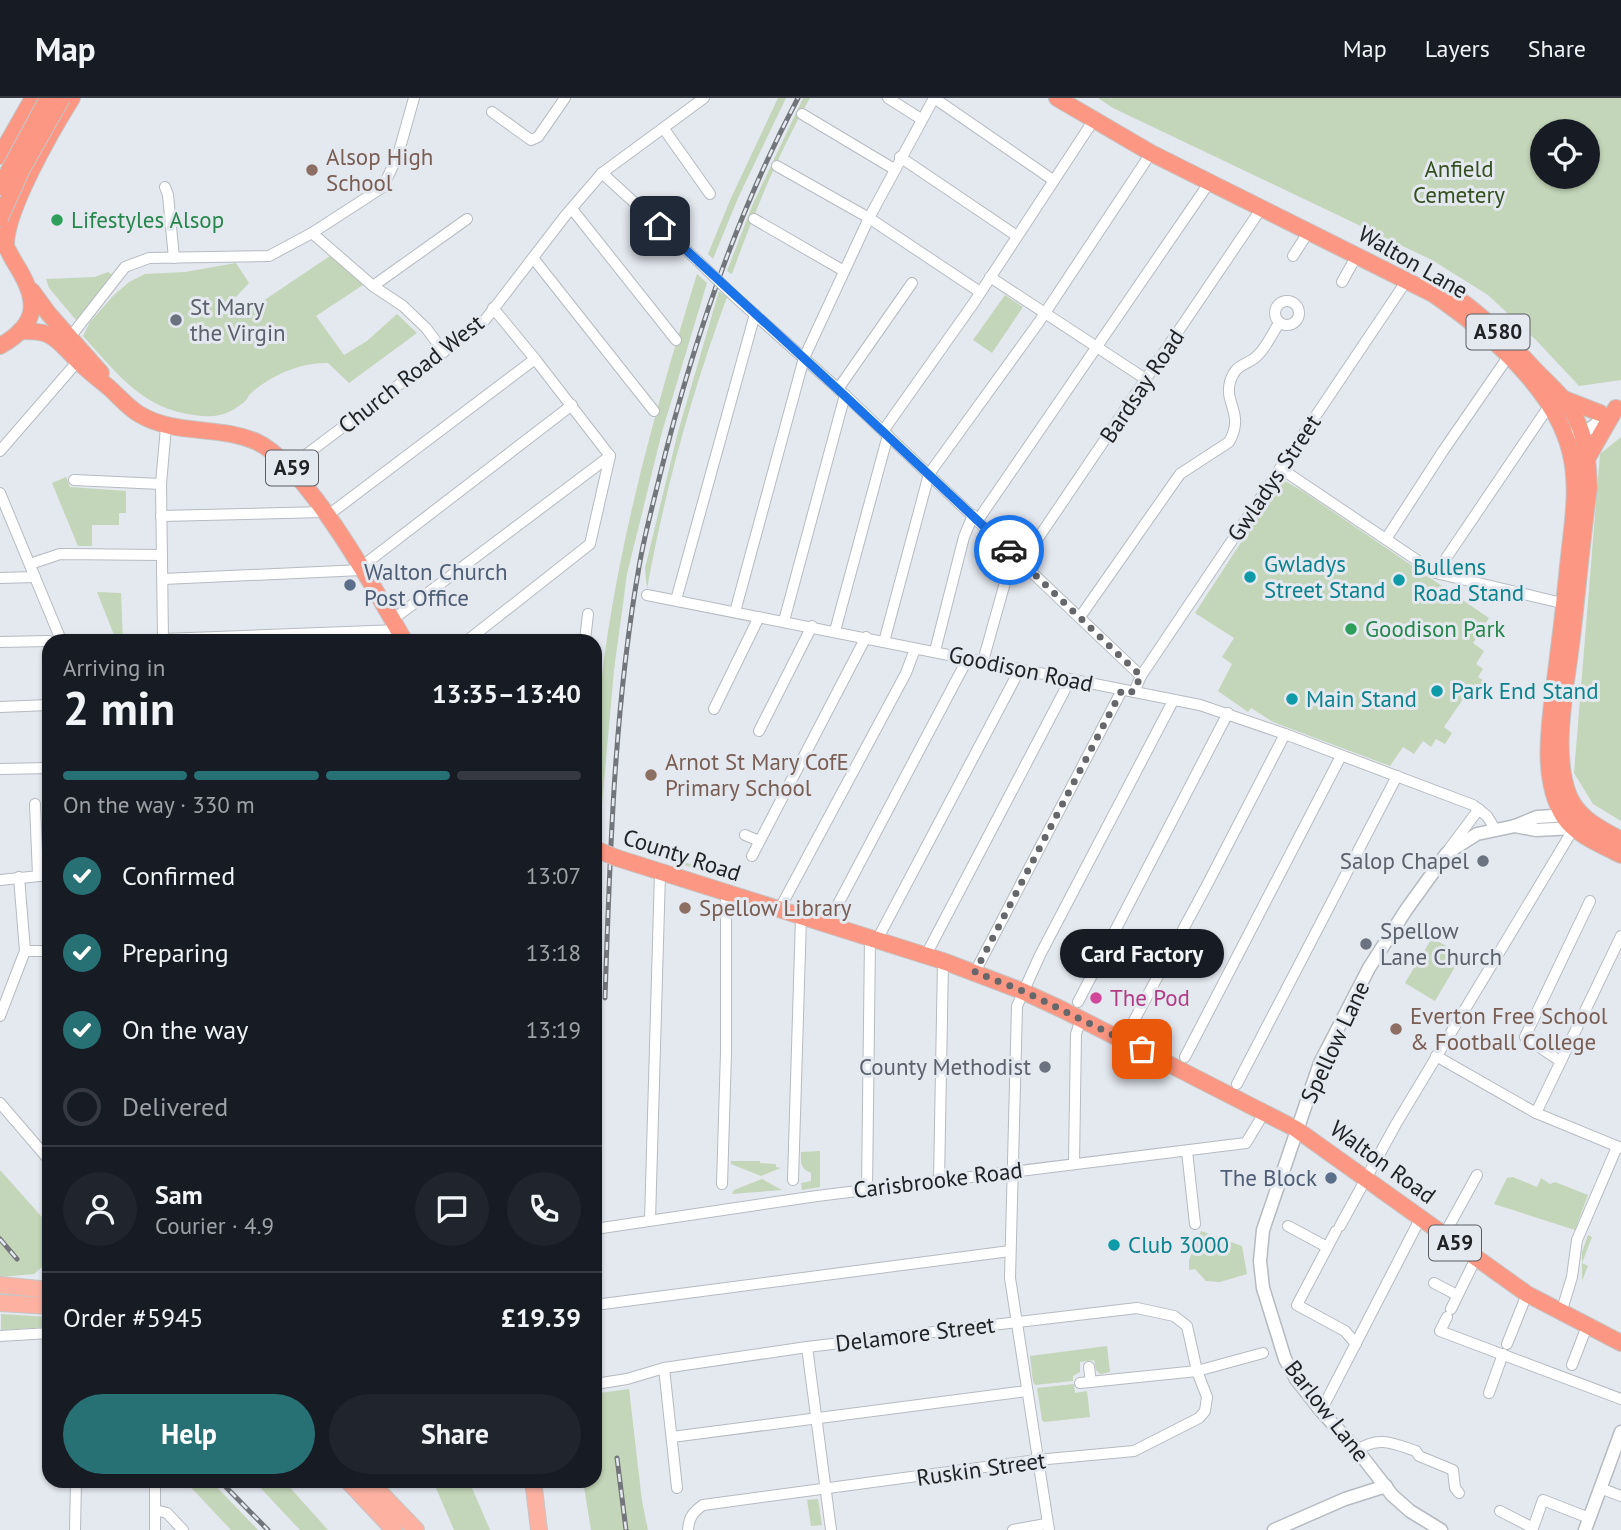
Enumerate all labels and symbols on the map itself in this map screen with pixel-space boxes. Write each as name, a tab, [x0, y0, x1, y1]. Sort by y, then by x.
place label: Alsop High School	[326, 142, 433, 197]
park label: Anfield Cemetery	[1413, 154, 1505, 209]
marker: Alsop High School	[304, 162, 320, 178]
pin	[630, 196, 690, 256]
place label: Lifestyles Alsop	[71, 205, 224, 234]
marker: Lifestyles Alsop	[49, 212, 65, 228]
street label: Walton Lane	[1353, 219, 1473, 305]
place label: St Mary the Virgin	[190, 292, 286, 347]
street label: Church Road West	[332, 308, 489, 439]
marker: St Mary the Virgin	[168, 312, 184, 328]
road number: A580	[1466, 314, 1530, 350]
street label: Bardsay Road	[1093, 323, 1190, 448]
street label: Gwladys Street	[1221, 409, 1327, 547]
road number: A59	[266, 450, 318, 486]
courier	[974, 515, 1044, 585]
place label: Gwladys Street Stand	[1264, 549, 1385, 604]
place label: Bullens Road Stand	[1413, 552, 1524, 607]
place label: Walton Church Post Office	[364, 557, 508, 612]
marker: Gwladys Street Stand	[1242, 569, 1258, 585]
marker: Bullens Road Stand	[1391, 572, 1407, 588]
marker: Walton Church Post Office	[342, 577, 358, 593]
place label: Goodison Park	[1365, 614, 1505, 643]
marker: Goodison Park	[1343, 621, 1359, 637]
street label: Goodison Road	[946, 639, 1096, 698]
place label: Park End Stand	[1451, 676, 1599, 705]
marker: Park End Stand	[1429, 683, 1445, 699]
place label: Main Stand	[1306, 684, 1417, 713]
marker: Main Stand	[1284, 691, 1300, 707]
place label: Arnot St Mary CofE Primary School	[665, 747, 849, 802]
marker: Arnot St Mary CofE Primary School	[643, 767, 659, 783]
street label: County Road	[620, 822, 745, 887]
place label: Salop Chapel	[1340, 846, 1469, 875]
marker: Salop Chapel	[1475, 853, 1491, 869]
place label: Spellow Library	[699, 893, 852, 922]
marker: Spellow Library	[677, 900, 693, 916]
place label: Spellow Lane Church	[1380, 916, 1502, 971]
callout: Card Factory	[1060, 930, 1224, 979]
marker: Spellow Lane Church	[1358, 936, 1374, 952]
street label: Spellow Lane	[1294, 976, 1375, 1107]
place label: The Pod	[1110, 983, 1190, 1012]
marker: The Pod	[1088, 990, 1104, 1006]
place label: Everton Free School & Football College	[1410, 1001, 1608, 1056]
pin	[1112, 1019, 1172, 1079]
marker: Everton Free School & Football College	[1388, 1021, 1404, 1037]
place label: County Methodist	[859, 1052, 1031, 1081]
marker: County Methodist	[1037, 1059, 1053, 1075]
street label: Walton Road	[1325, 1114, 1442, 1210]
street label: Carisbrooke Road	[852, 1155, 1024, 1204]
place label: The Block	[1220, 1163, 1317, 1192]
marker: The Block	[1323, 1170, 1339, 1186]
road number: A59	[1429, 1226, 1481, 1260]
place label: Club 3000	[1128, 1230, 1229, 1259]
marker: Club 3000	[1106, 1237, 1122, 1253]
street label: Delamore Street	[834, 1309, 996, 1358]
street label: Barlow Lane	[1279, 1354, 1376, 1467]
street label: Ruskin Street	[914, 1445, 1048, 1492]

